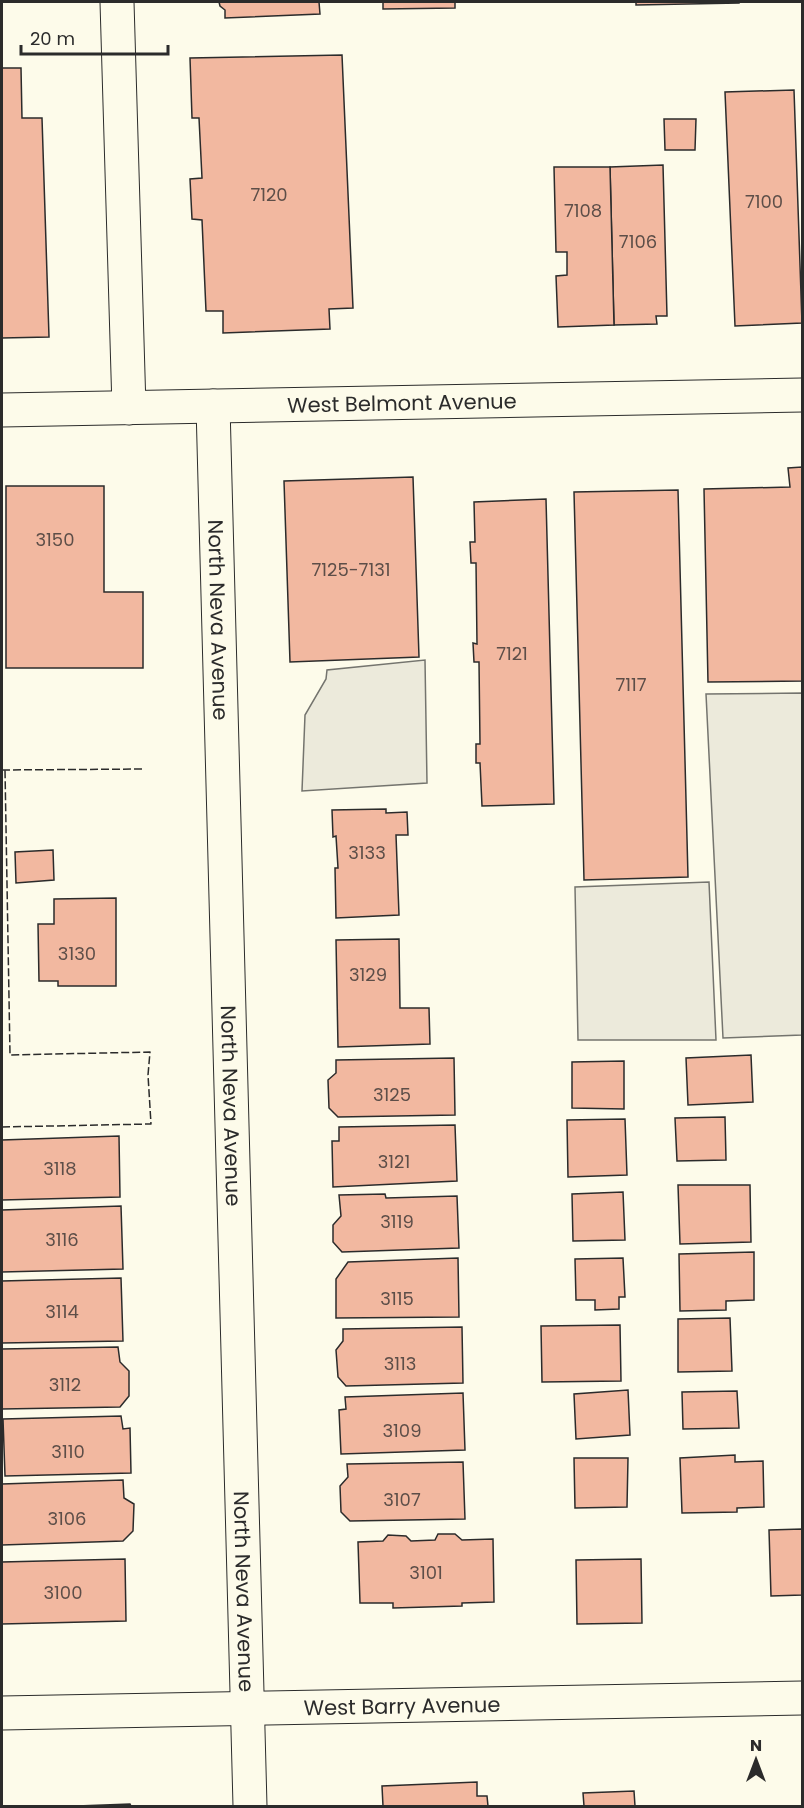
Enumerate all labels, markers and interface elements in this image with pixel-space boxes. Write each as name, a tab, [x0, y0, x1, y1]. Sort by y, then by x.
scale bar	[21, 18, 168, 56]
text: 20 m	[30, 26, 75, 51]
house number: 7120	[250, 182, 288, 207]
house number: 7100	[745, 189, 783, 214]
house number: 7108	[564, 198, 602, 223]
house number: 7106	[619, 229, 657, 254]
street label: West Belmont Avenue	[287, 386, 517, 419]
street label: North Neva Avenue	[202, 519, 236, 721]
house number: 3150	[36, 527, 74, 552]
house number: 7125-7131	[311, 557, 391, 582]
house number: 7121	[496, 641, 528, 666]
house number: 7117	[615, 672, 647, 697]
house number: 3133	[348, 840, 386, 865]
house number: 3130	[58, 941, 96, 966]
house number: 3129	[349, 962, 387, 987]
street label: North Neva Avenue	[214, 1005, 249, 1207]
house number: 3125	[373, 1082, 411, 1107]
house number: 3121	[378, 1149, 410, 1174]
house number: 3118	[43, 1156, 77, 1181]
house number: 3119	[380, 1209, 414, 1234]
house number: 3116	[45, 1227, 79, 1252]
house number: 3115	[380, 1286, 414, 1311]
house number: 3114	[45, 1299, 79, 1324]
house number: 3113	[384, 1351, 416, 1376]
house number: 3112	[49, 1372, 81, 1397]
house number: 3109	[382, 1418, 422, 1443]
house number: 3110	[51, 1439, 85, 1464]
house number: 3107	[383, 1487, 421, 1512]
street label: North Neva Avenue	[227, 1491, 261, 1692]
house number: 3106	[47, 1506, 87, 1531]
house number: 3101	[409, 1560, 443, 1585]
house number: 3100	[44, 1580, 82, 1605]
street label: West Barry Avenue	[303, 1689, 501, 1722]
north arrow	[726, 1730, 786, 1790]
text: N	[750, 1734, 762, 1757]

